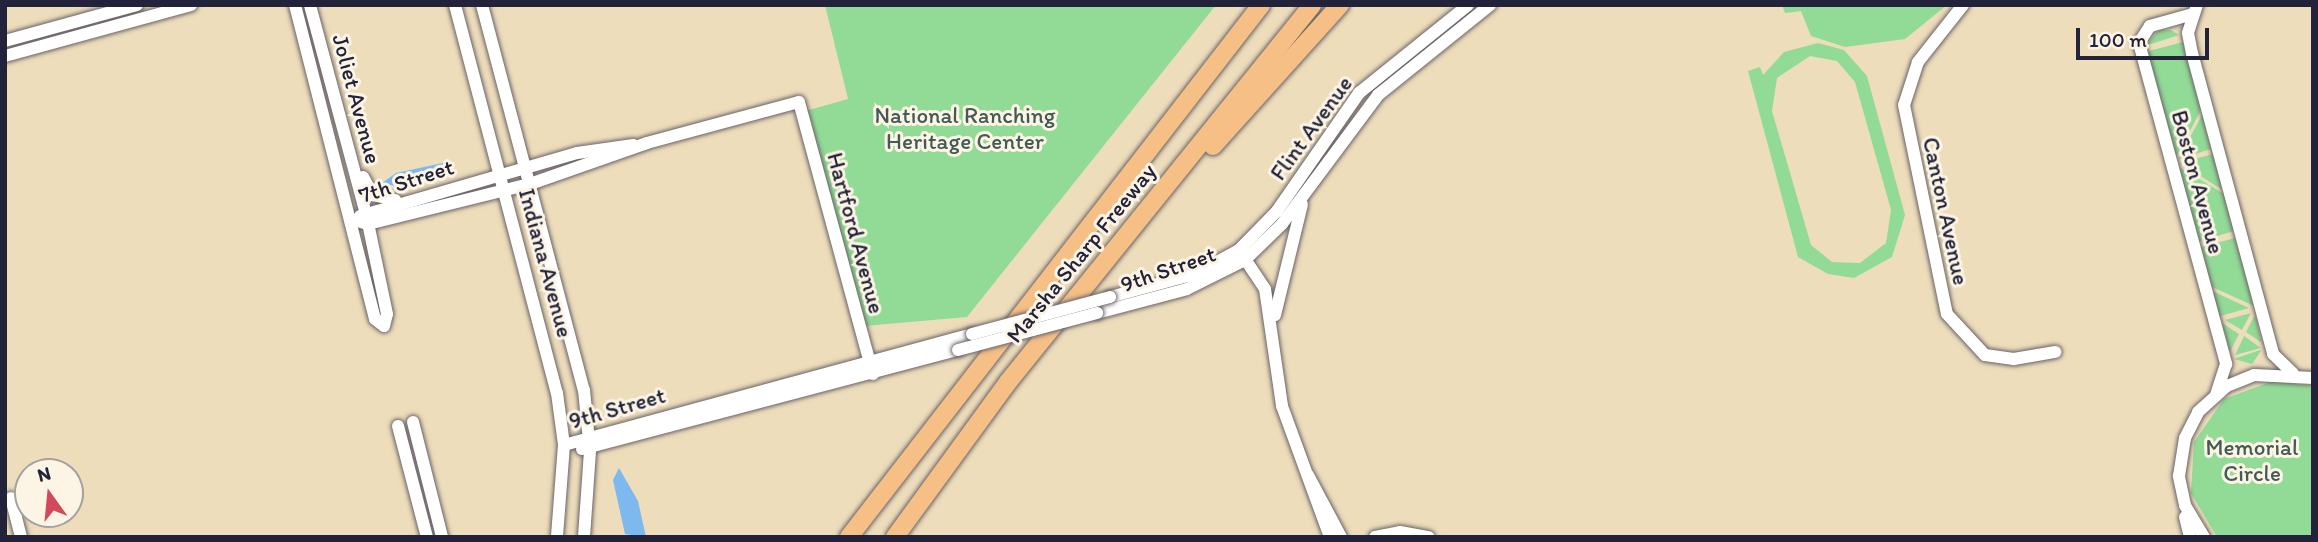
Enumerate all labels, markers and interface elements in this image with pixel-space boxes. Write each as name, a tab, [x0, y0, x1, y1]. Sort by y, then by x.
scale bar	[2080, 14, 2213, 58]
text: 100 m	[2089, 27, 2147, 52]
street label: Joliet Avenue	[327, 32, 387, 166]
street label: Flint Avenue	[1264, 70, 1358, 186]
park label: National Ranching Heritage Center	[874, 101, 1056, 155]
street label: Boston Avenue	[2166, 107, 2230, 257]
street label: Canton Avenue	[1917, 135, 1975, 287]
street label: Hartford Avenue	[821, 150, 891, 316]
street label: 7th Street	[355, 153, 457, 209]
street label: Marsha Sharp Freeway	[1000, 158, 1162, 348]
street label: Indiana Avenue	[513, 185, 579, 341]
street label: 9th Street	[1117, 240, 1219, 298]
street label: 9th Street	[566, 381, 668, 435]
park label: Memorial Circle	[2205, 433, 2299, 487]
north arrow	[14, 458, 84, 528]
text: N	[35, 461, 53, 487]

